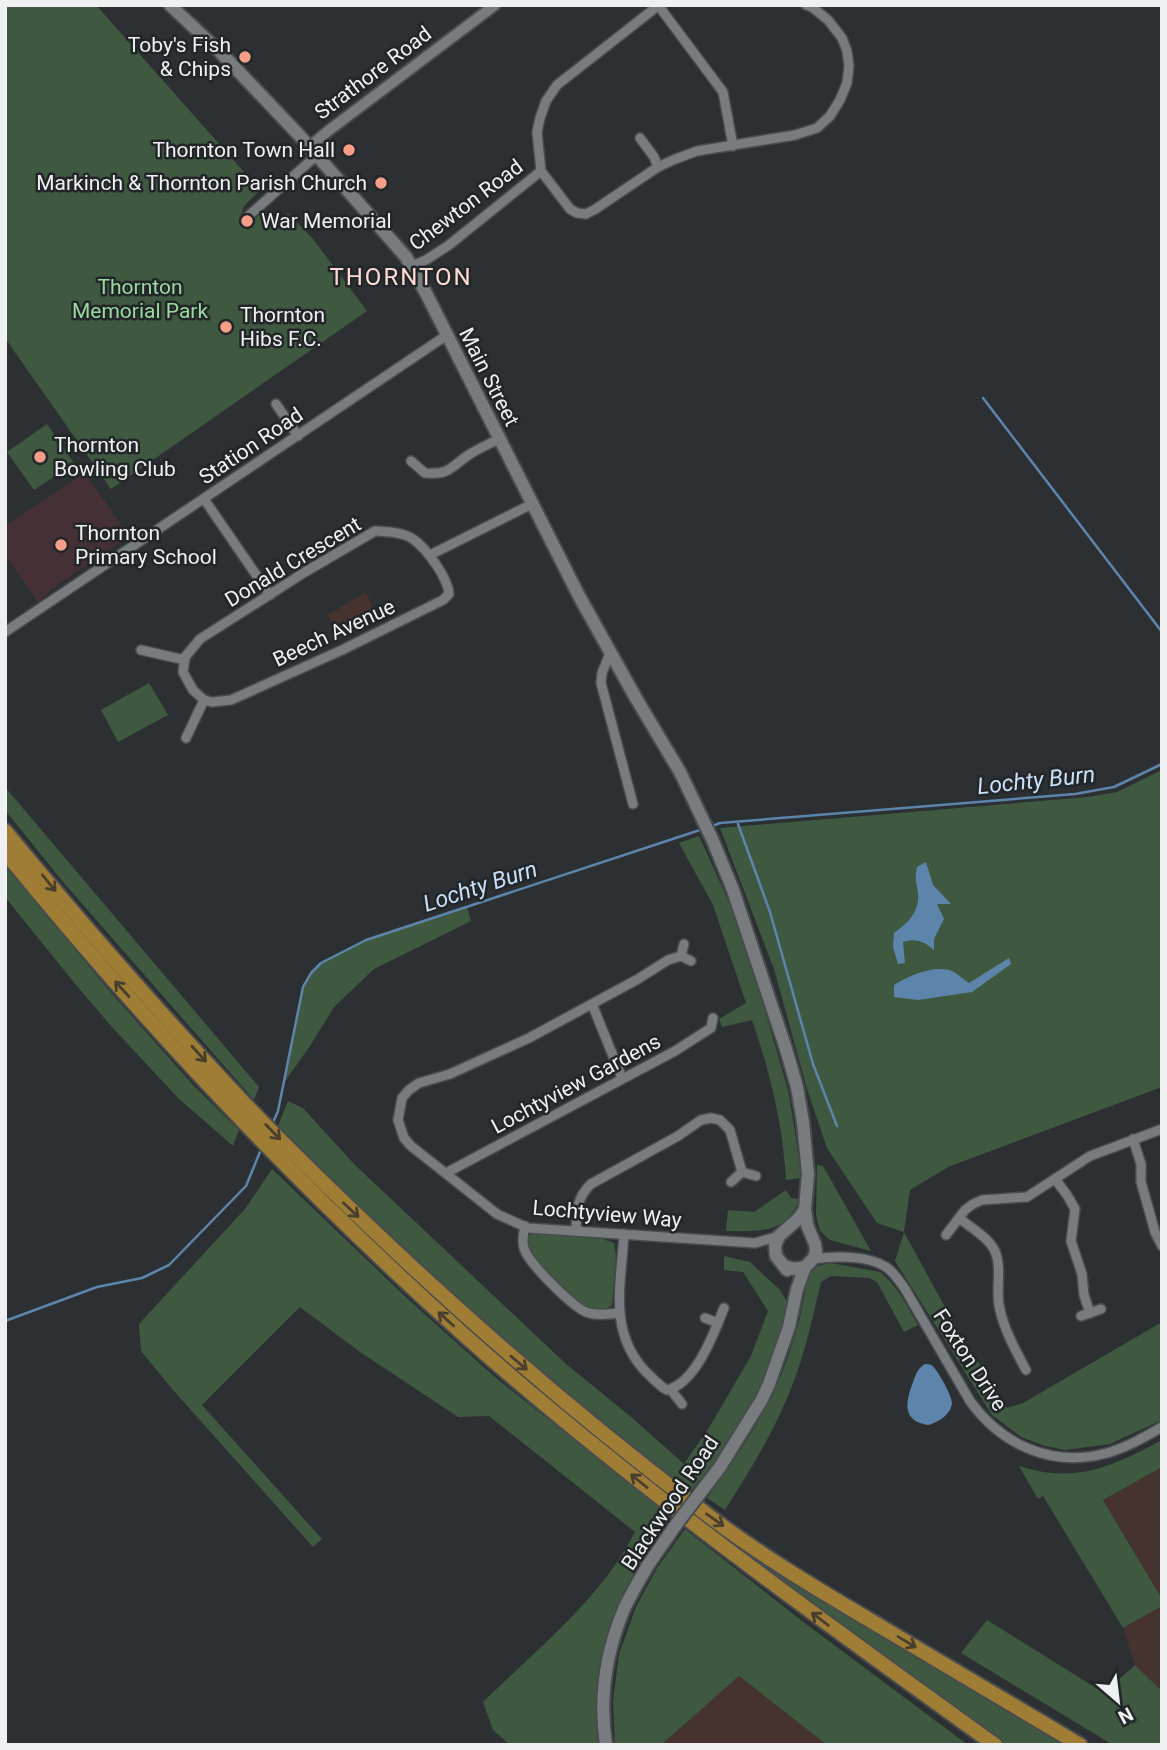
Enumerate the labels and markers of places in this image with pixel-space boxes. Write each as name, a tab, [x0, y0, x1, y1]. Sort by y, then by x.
place label: Toby's Fish & Chips	[128, 33, 231, 81]
marker: Toby's Fish & Chips	[237, 49, 253, 65]
place label: Thornton Town Hall	[152, 138, 335, 162]
marker: Thornton Town Hall	[341, 142, 357, 158]
place label: Markinch & Thornton Parish Church	[36, 171, 367, 195]
marker: Markinch & Thornton Parish Church	[373, 175, 389, 191]
place label: War Memorial	[261, 209, 392, 233]
marker: War Memorial	[239, 213, 255, 229]
place label: Thornton Hibs F.C.	[240, 303, 325, 351]
marker: Thornton Hibs F.C.	[218, 319, 234, 335]
place label: Thornton Bowling Club	[54, 433, 176, 481]
marker: Thornton Bowling Club	[32, 449, 48, 465]
place label: Thornton Primary School	[75, 521, 217, 569]
marker: Thornton Primary School	[53, 537, 69, 553]

